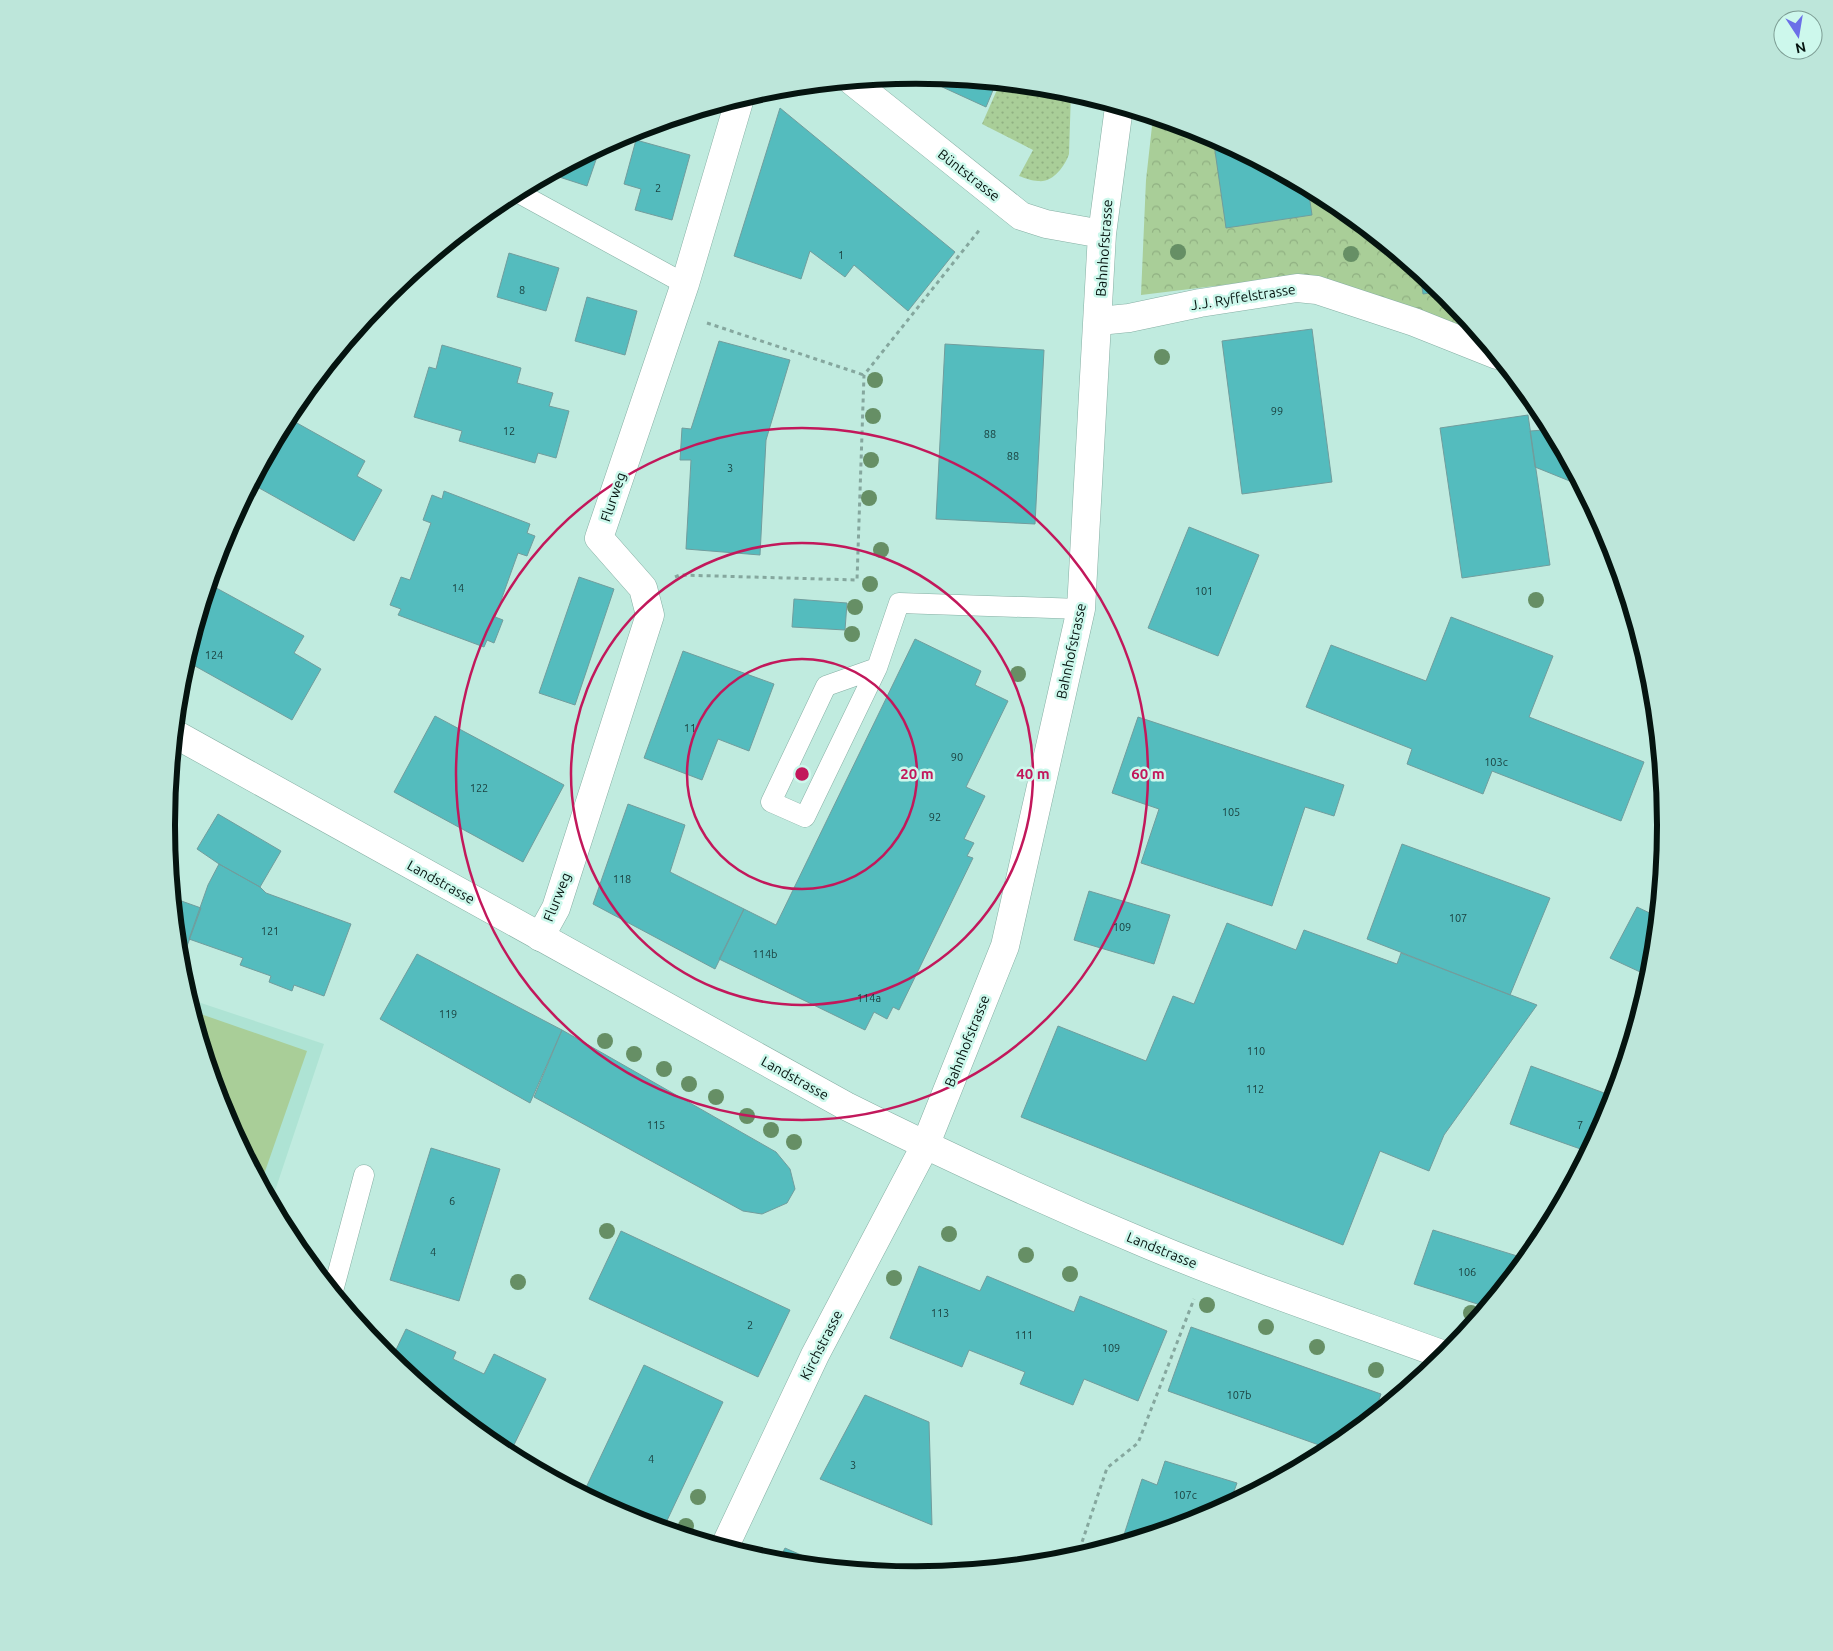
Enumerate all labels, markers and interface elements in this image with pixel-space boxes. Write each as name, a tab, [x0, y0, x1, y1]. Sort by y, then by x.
north arrow	[1773, 10, 1823, 60]
text: N	[1794, 39, 1807, 57]
street label: Büntstrasse	[935, 146, 1003, 204]
house number: 2	[655, 182, 661, 194]
street label: Bahnhofstrasse	[1093, 199, 1115, 297]
house number: 1	[838, 249, 844, 261]
street label: J.J. Ryffelstrasse	[1190, 281, 1296, 313]
house number: 8	[519, 284, 525, 296]
house number: 99	[1271, 405, 1283, 417]
house number: 12	[503, 425, 515, 437]
house number: 88	[984, 428, 996, 440]
house number: 88	[1007, 450, 1019, 462]
house number: 3	[727, 462, 733, 474]
street label: Flurweg	[597, 470, 629, 524]
house number: 14	[452, 582, 464, 594]
house number: 101	[1195, 585, 1213, 597]
street label: Bahnhofstrasse	[1053, 602, 1089, 700]
house number: 124	[205, 649, 223, 661]
house number: 11	[684, 722, 696, 734]
house number: 90	[951, 751, 963, 763]
house number: 103c	[1484, 756, 1508, 768]
centre of rings	[793, 765, 811, 783]
text: 20 m	[900, 765, 934, 782]
text: 40 m	[1016, 765, 1050, 782]
text: 60 m	[1131, 765, 1165, 782]
house number: 122	[470, 782, 488, 794]
house number: 105	[1222, 806, 1240, 818]
house number: 92	[929, 811, 941, 823]
street label: Landstrasse	[405, 857, 477, 907]
street label: Flurweg	[540, 870, 574, 924]
house number: 118	[613, 873, 631, 885]
house number: 107	[1449, 912, 1467, 924]
house number: 109	[1113, 921, 1131, 933]
house number: 121	[261, 925, 279, 937]
house number: 114b	[752, 948, 778, 960]
house number: 114a	[857, 992, 881, 1004]
street label: Bahnhofstrasse	[941, 993, 993, 1089]
house number: 119	[439, 1008, 457, 1020]
house number: 110	[1247, 1045, 1265, 1057]
street label: Landstrasse	[759, 1053, 831, 1103]
house number: 112	[1246, 1083, 1264, 1095]
house number: 115	[647, 1119, 665, 1131]
house number: 7	[1577, 1119, 1583, 1131]
house number: 6	[449, 1195, 455, 1207]
street label: Landstrasse	[1124, 1229, 1200, 1271]
house number: 4	[430, 1246, 436, 1258]
house number: 106	[1458, 1266, 1476, 1278]
house number: 113	[931, 1307, 949, 1319]
street label: Kirchstrasse	[797, 1308, 845, 1382]
house number: 2	[747, 1319, 753, 1331]
house number: 111	[1015, 1329, 1033, 1341]
house number: 109	[1102, 1342, 1120, 1354]
house number: 107b	[1226, 1389, 1252, 1401]
house number: 4	[648, 1453, 654, 1465]
house number: 3	[850, 1459, 856, 1471]
house number: 107c	[1173, 1489, 1197, 1501]

